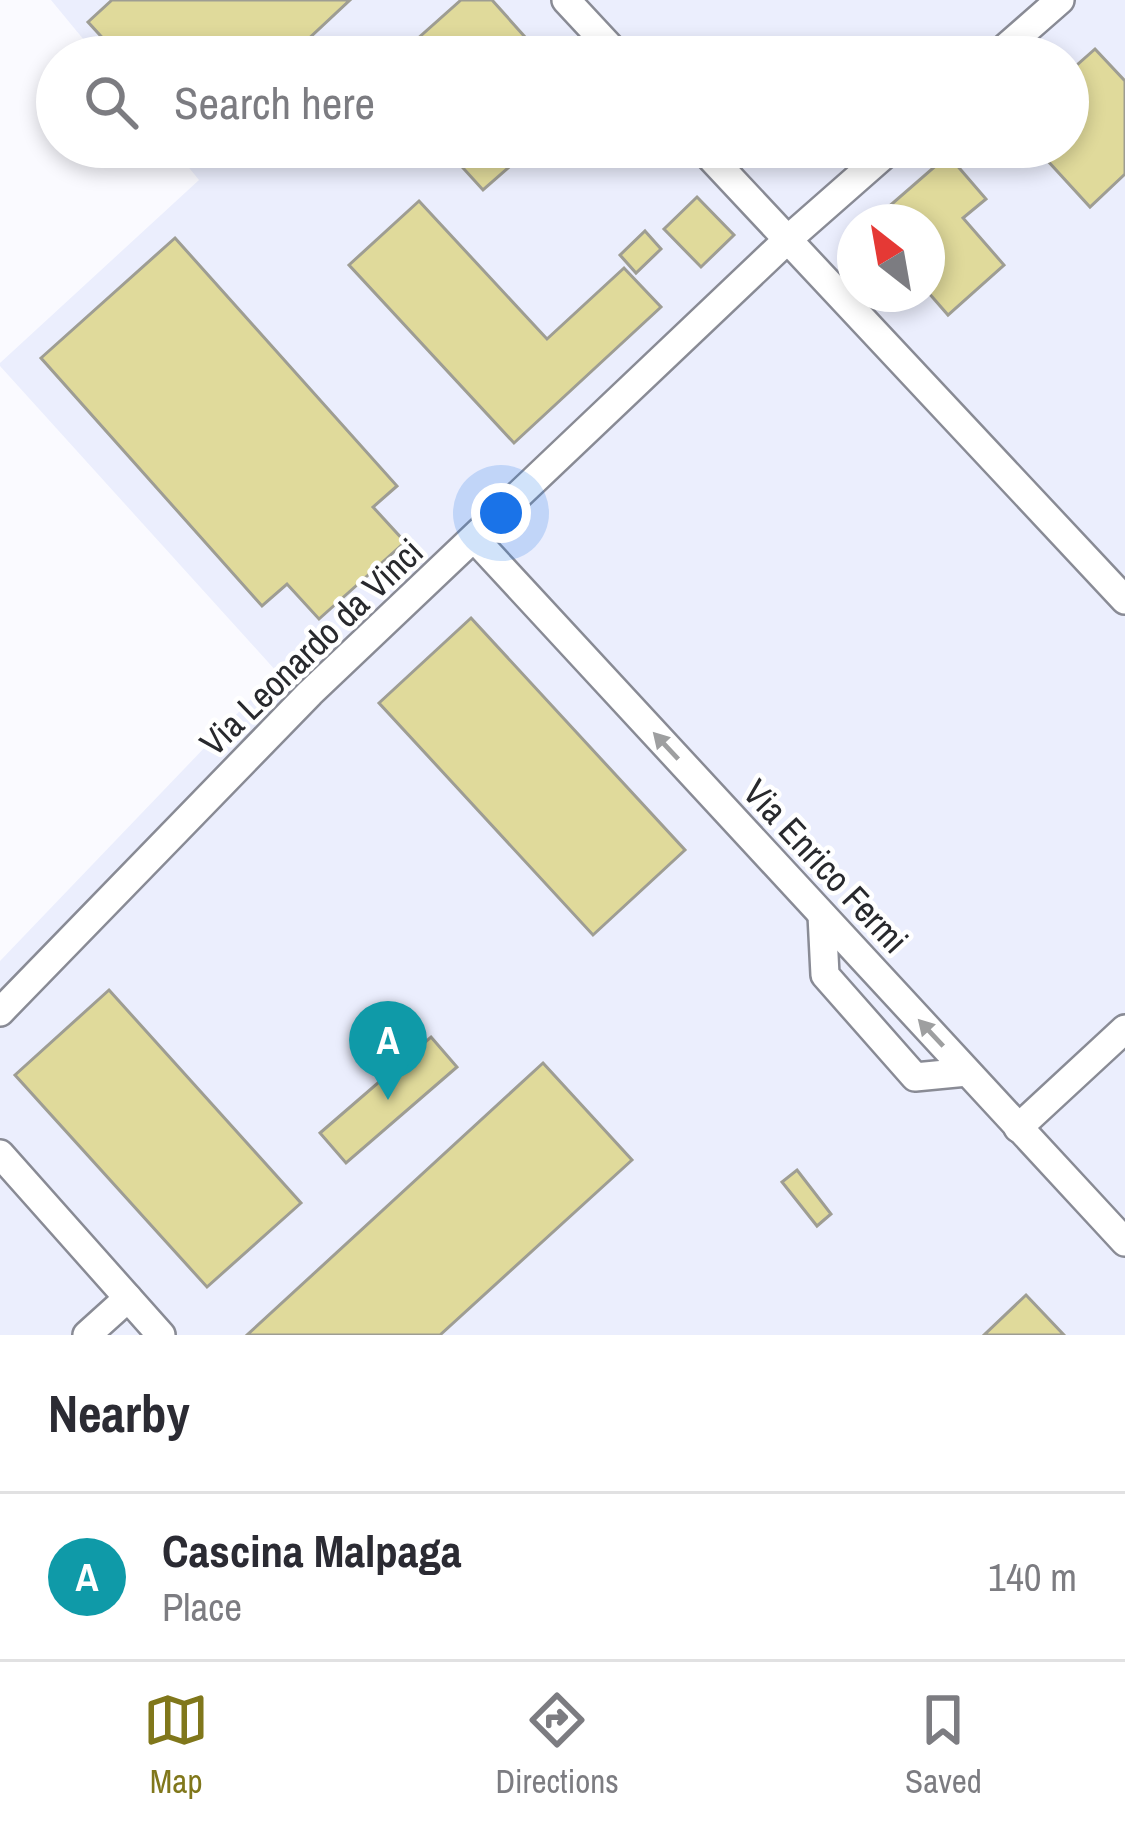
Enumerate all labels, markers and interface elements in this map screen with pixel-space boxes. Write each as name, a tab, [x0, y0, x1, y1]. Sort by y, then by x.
search box	[36, 36, 1089, 168]
icon: search	[78, 69, 144, 135]
text: Search here	[174, 72, 375, 133]
north arrow	[837, 204, 945, 312]
your location	[471, 483, 531, 543]
street label: Via Leonardo da Vinci	[189, 528, 433, 766]
one-way arrow	[653, 732, 681, 761]
street label: Via Enrico Fermi	[733, 769, 919, 963]
pin: A	[349, 1001, 427, 1100]
one-way arrow	[917, 1019, 945, 1048]
text: Nearby	[48, 1379, 190, 1448]
text: Cascina Malpaga	[162, 1520, 461, 1581]
text: A	[75, 1551, 99, 1603]
text: 140 m	[988, 1551, 1077, 1603]
text: Place	[162, 1581, 242, 1633]
tab: Map	[143, 1687, 209, 1803]
tab: Directions	[495, 1687, 619, 1803]
tab: Saved	[905, 1687, 982, 1803]

